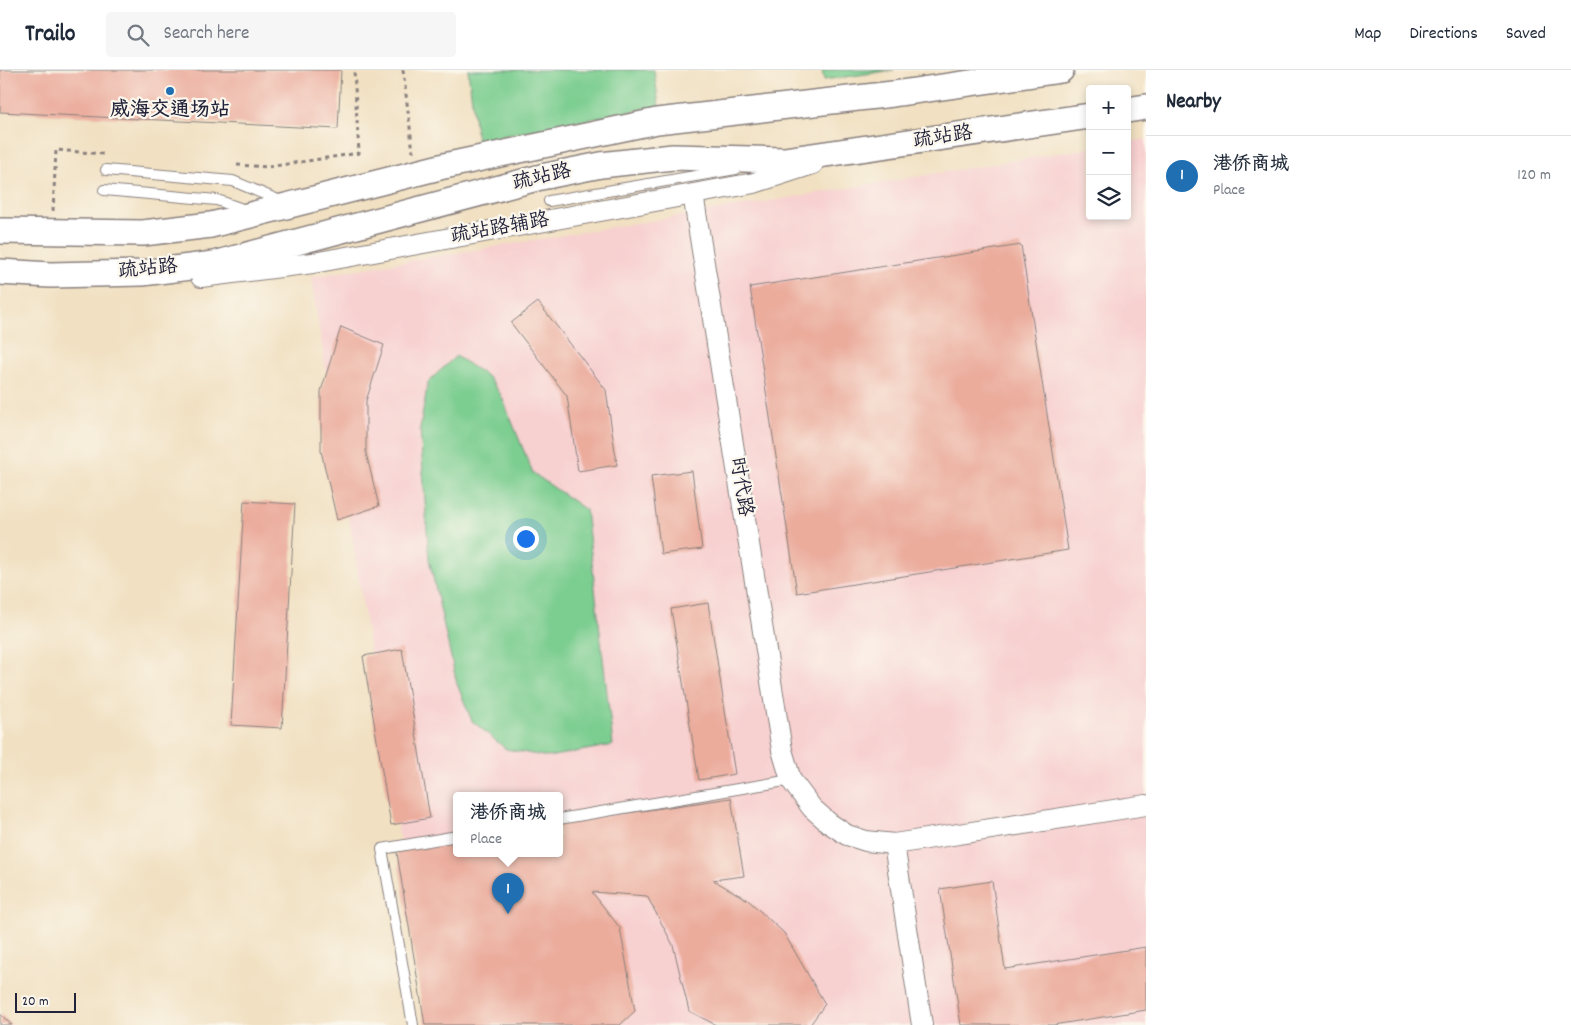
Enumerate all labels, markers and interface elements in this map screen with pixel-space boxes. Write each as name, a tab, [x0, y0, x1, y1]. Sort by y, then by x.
search box	[106, 12, 456, 57]
text: Trailo	[25, 18, 76, 52]
icon: search	[124, 21, 152, 49]
text: Search here	[164, 21, 249, 48]
text: Map	[1354, 22, 1381, 47]
text: Directions	[1409, 22, 1478, 47]
text: Saved	[1506, 22, 1546, 47]
marker: 威海交通场站	[164, 85, 176, 97]
map controls	[1086, 85, 1131, 220]
button: +	[1086, 85, 1131, 130]
text: Nearby	[1166, 88, 1221, 118]
place label: 威海交通场站	[110, 97, 230, 125]
street label: 疏站路	[911, 120, 976, 156]
button: −	[1086, 130, 1131, 175]
text: 港侨商城	[1213, 152, 1289, 179]
street label: 疏站路	[510, 157, 575, 198]
text: 1	[1180, 164, 1184, 187]
text: 120 m	[1517, 164, 1551, 187]
button: layers	[1086, 175, 1131, 220]
text: Place	[1213, 179, 1245, 202]
street label: 疏站路辅路	[448, 206, 553, 251]
street label: 疏站路	[117, 253, 180, 287]
street label: 时代路	[721, 455, 759, 520]
your location	[513, 526, 539, 552]
popup	[453, 792, 563, 857]
text: 港侨商城	[470, 801, 546, 828]
text: Place	[470, 828, 502, 851]
pin: 1	[492, 873, 524, 914]
scale bar	[15, 990, 76, 1013]
text: 20 m	[22, 992, 49, 1012]

